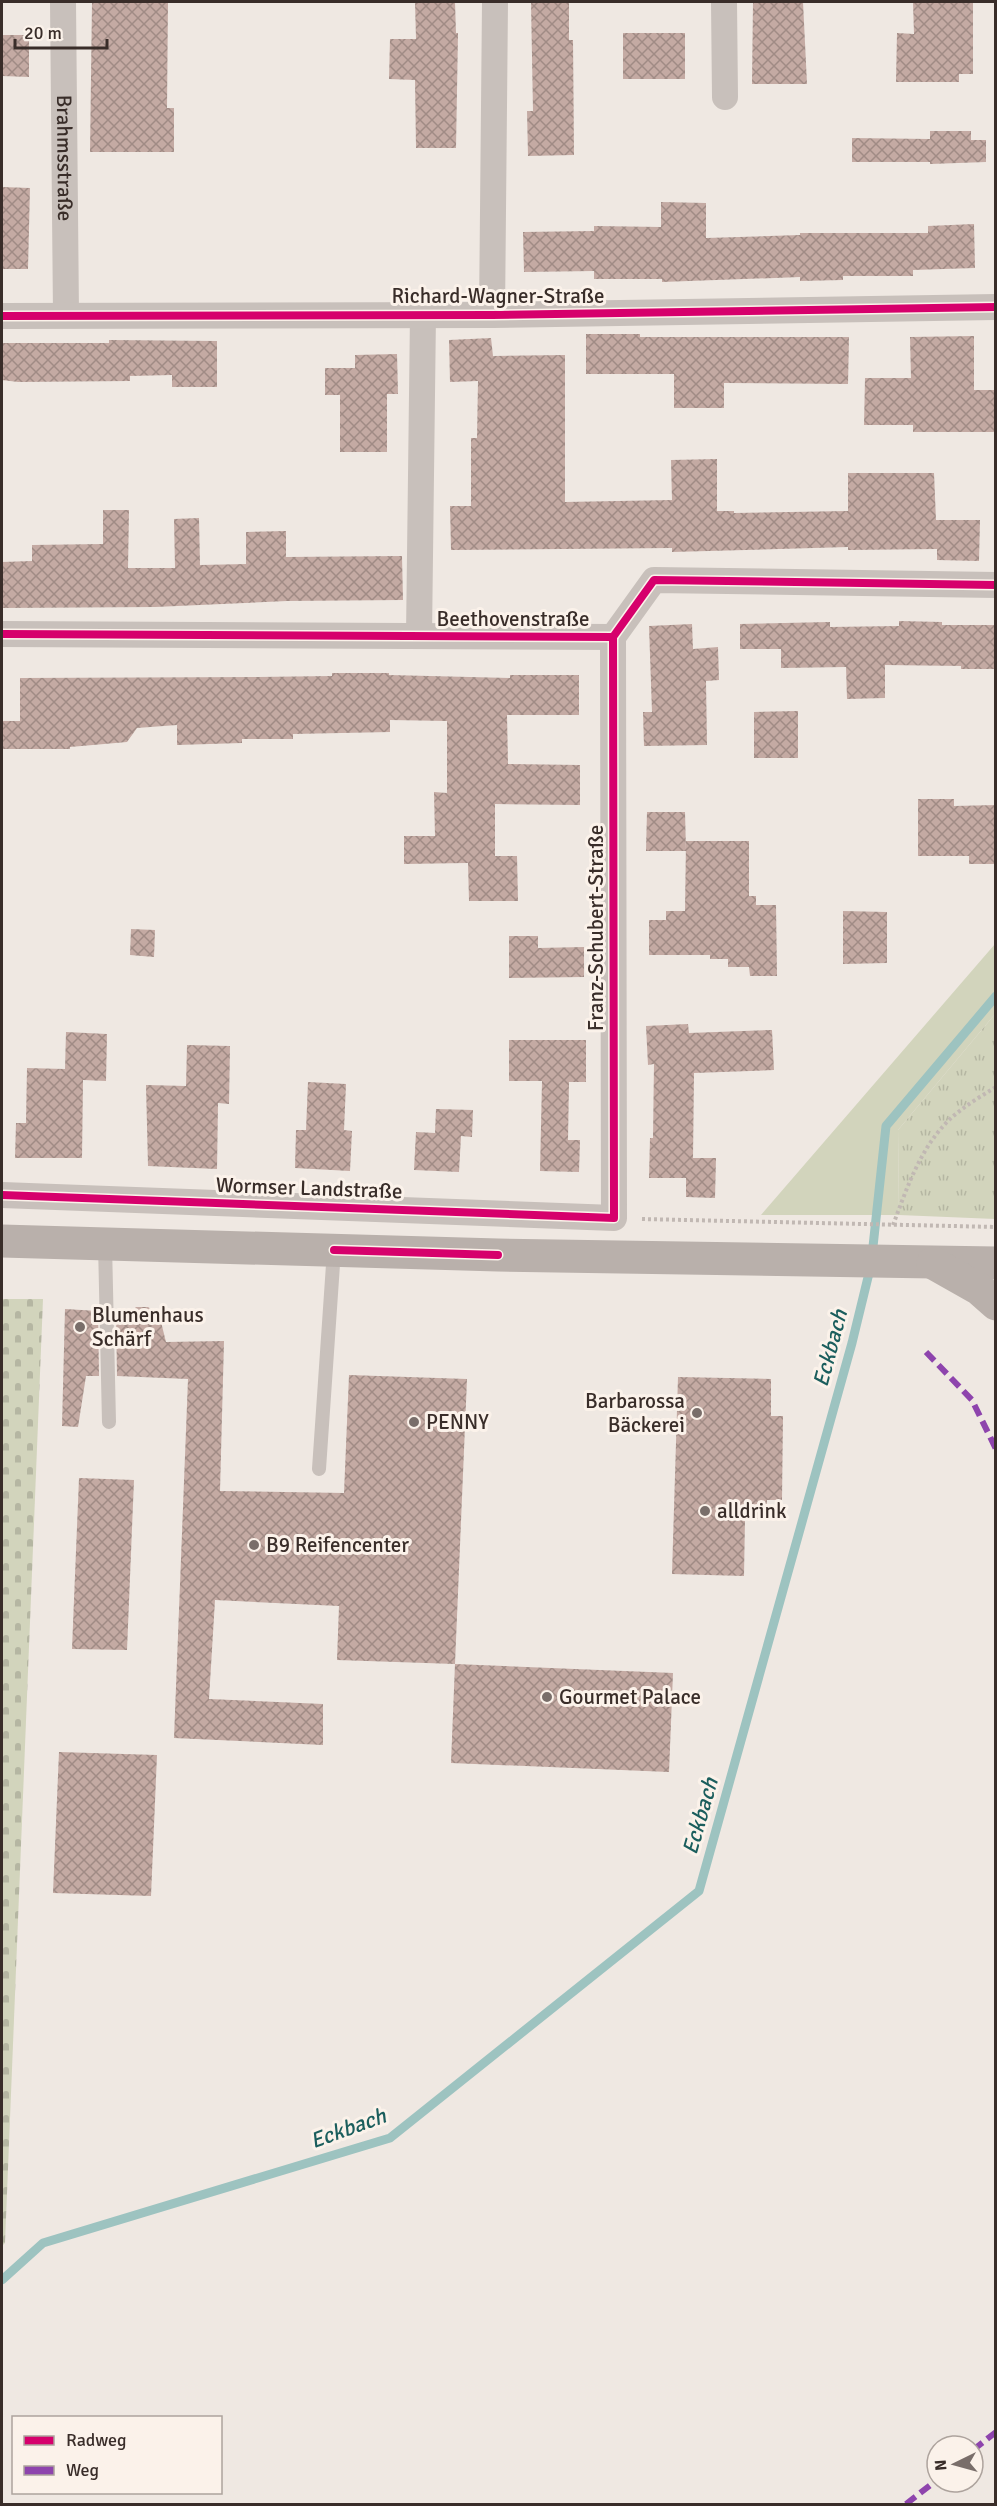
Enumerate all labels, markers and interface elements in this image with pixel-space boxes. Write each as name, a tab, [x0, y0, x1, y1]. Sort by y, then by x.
scale bar	[15, 12, 106, 50]
text: 20 m	[24, 22, 62, 44]
street label: Brahmsstraße	[51, 95, 78, 221]
street label: Richard-Wagner-Straße	[392, 283, 605, 309]
street label: Beethovenstraße	[437, 606, 589, 632]
street label: Franz-Schubert-Straße	[583, 825, 609, 1031]
street label: Wormser Landstraße	[215, 1172, 403, 1204]
place label: Blumenhaus Schärf	[92, 1302, 204, 1352]
water label: Eckbach	[807, 1306, 853, 1389]
marker: Blumenhaus Schärf	[73, 1320, 87, 1334]
place label: Barbarossa Bäckerei	[585, 1388, 685, 1438]
marker: Barbarossa Bäckerei	[690, 1406, 704, 1420]
place label: PENNY	[426, 1409, 489, 1435]
marker: PENNY	[407, 1415, 421, 1429]
place label: alldrink	[717, 1498, 787, 1524]
marker: alldrink	[698, 1504, 712, 1518]
place label: B9 Reifencenter	[266, 1532, 409, 1558]
marker: B9 Reifencenter	[247, 1538, 261, 1552]
place label: Gourmet Palace	[559, 1684, 701, 1710]
marker: Gourmet Palace	[540, 1690, 554, 1704]
water label: Eckbach	[676, 1774, 724, 1858]
water label: Eckbach	[306, 2102, 391, 2154]
legend	[12, 2416, 222, 2494]
text: Radweg	[66, 2429, 127, 2451]
north arrow	[925, 2434, 985, 2494]
text: Weg	[66, 2459, 99, 2481]
text: N	[931, 2459, 952, 2472]

